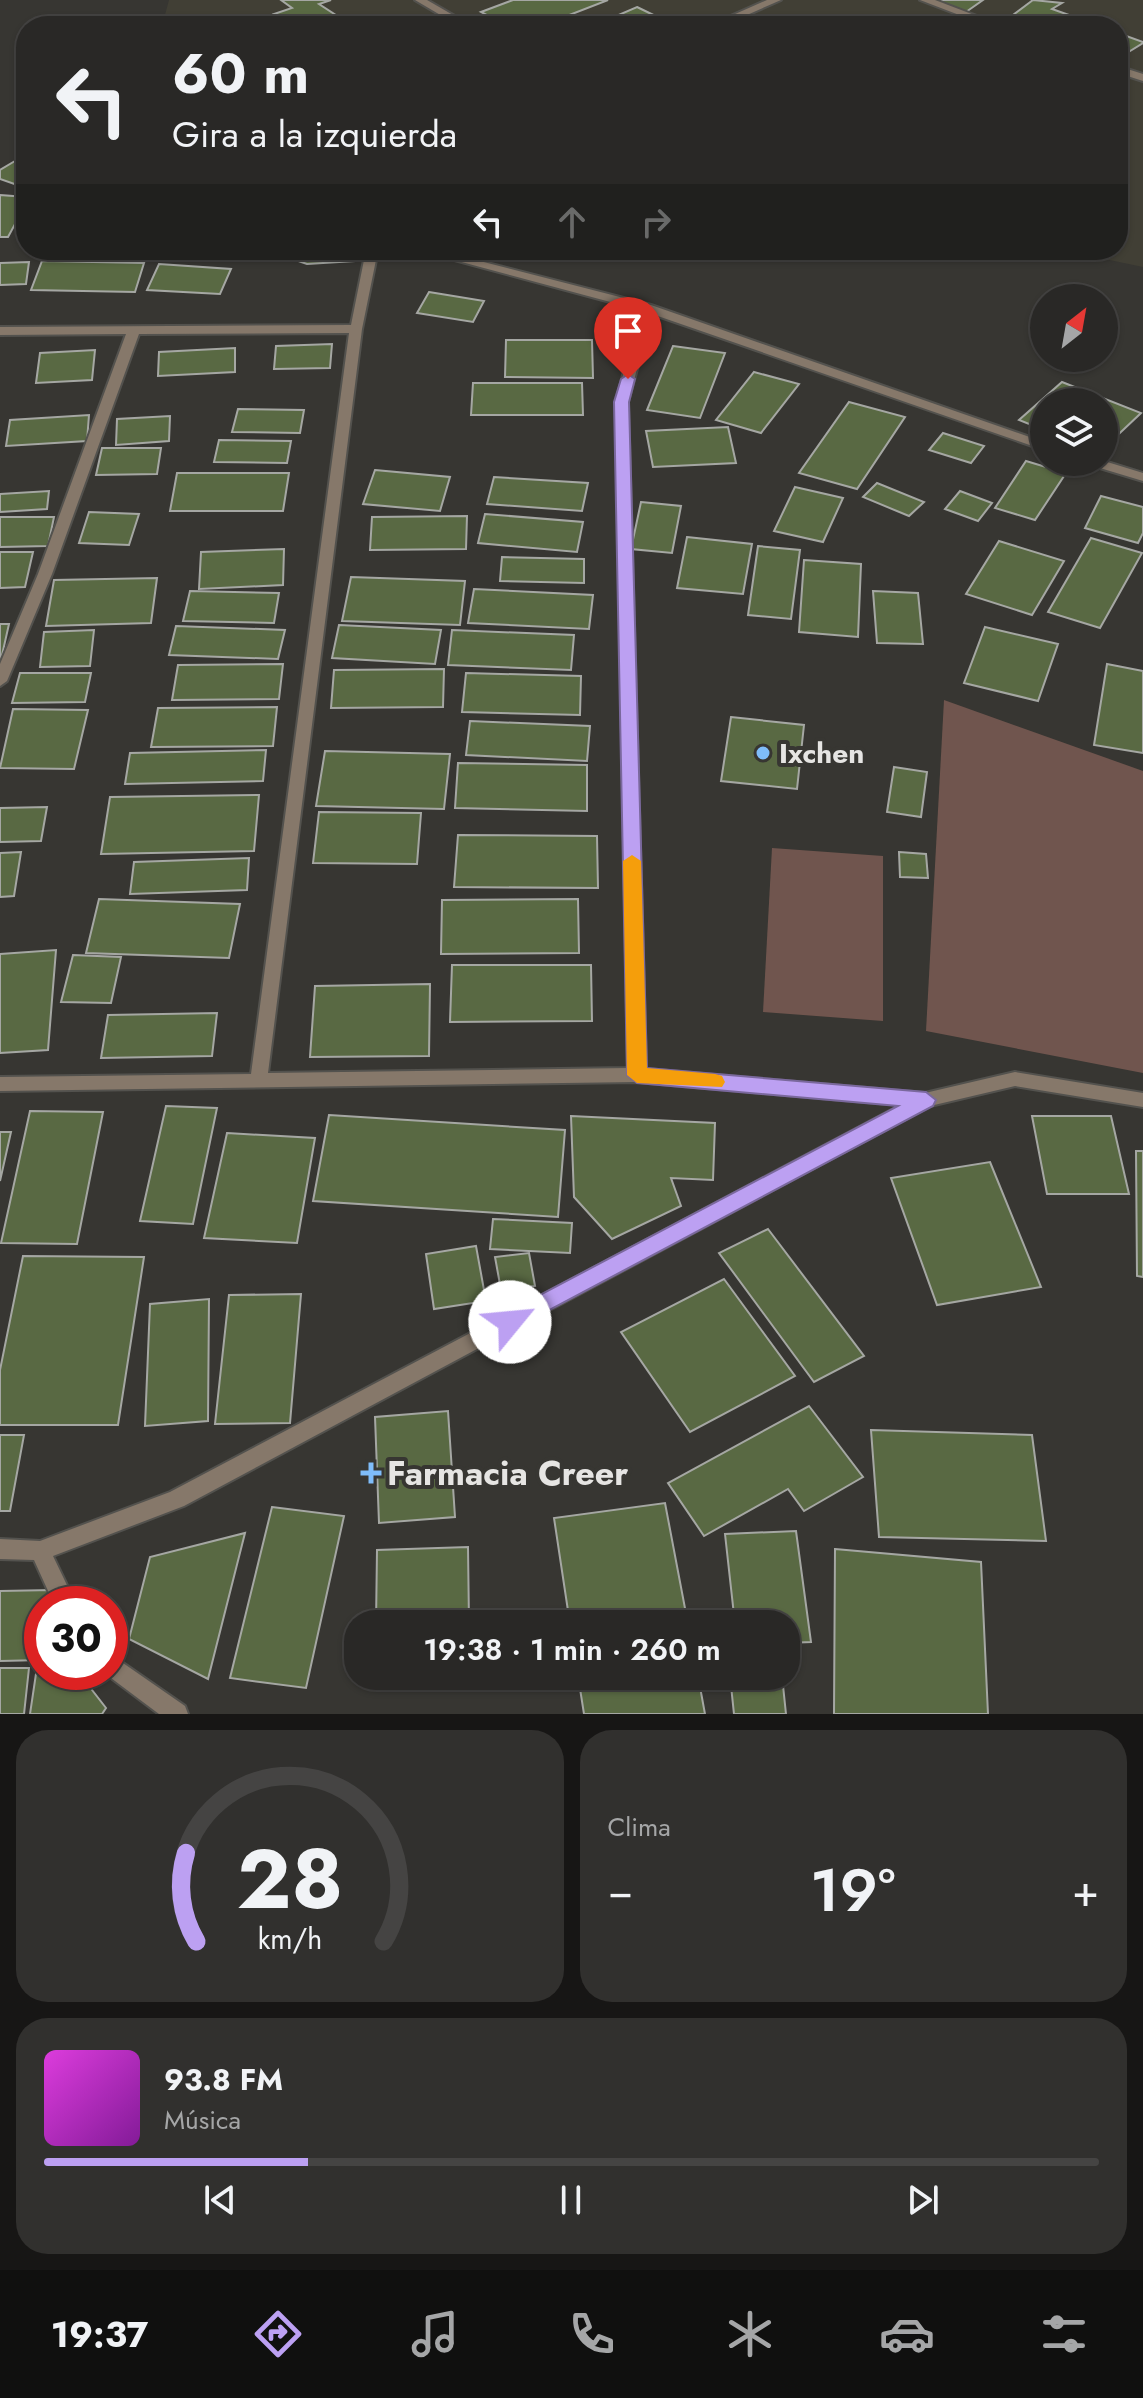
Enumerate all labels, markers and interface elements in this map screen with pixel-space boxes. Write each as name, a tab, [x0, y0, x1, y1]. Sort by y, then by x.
text: 60 m	[172, 33, 309, 114]
icon: left	[40, 48, 144, 152]
text: Gira a la izquierda	[172, 108, 457, 160]
icon: left	[466, 200, 510, 244]
icon: ahead	[550, 200, 594, 244]
icon: right	[634, 200, 678, 244]
north arrow	[1030, 284, 1118, 372]
map controls	[1030, 284, 1118, 476]
pin	[594, 297, 662, 379]
icon: arrive	[606, 309, 650, 353]
button: layers	[1030, 388, 1118, 476]
place label: Ixchen	[779, 733, 864, 774]
marker: Ixchen	[754, 744, 772, 762]
position arrow	[468, 1280, 552, 1364]
place label: Farmacia Creer	[387, 1449, 628, 1498]
marker: Farmacia Creer	[362, 1464, 380, 1482]
speed limit sign: 30	[24, 1586, 128, 1690]
text: 19:38 · 1 min · 260 m	[423, 1628, 721, 1671]
text: Clima	[608, 1808, 671, 1846]
text: 28	[236, 1819, 343, 1939]
text: 19°	[810, 1847, 895, 1934]
text: −	[608, 1859, 633, 1923]
text: +	[1072, 1859, 1099, 1923]
text: km/h	[257, 1918, 322, 1960]
text: 93.8 FM	[164, 2058, 283, 2101]
text: Música	[164, 2101, 241, 2139]
icon: previous	[198, 2178, 242, 2222]
icon: pause	[549, 2178, 593, 2222]
icon: next	[901, 2178, 945, 2222]
icon: directions	[250, 2306, 306, 2362]
icon: music	[407, 2306, 463, 2362]
icon: phone	[564, 2306, 620, 2362]
icon: climate	[722, 2306, 778, 2362]
icon: car	[879, 2306, 935, 2362]
icon: filters	[1036, 2306, 1092, 2362]
text: 19:37	[51, 2308, 148, 2360]

